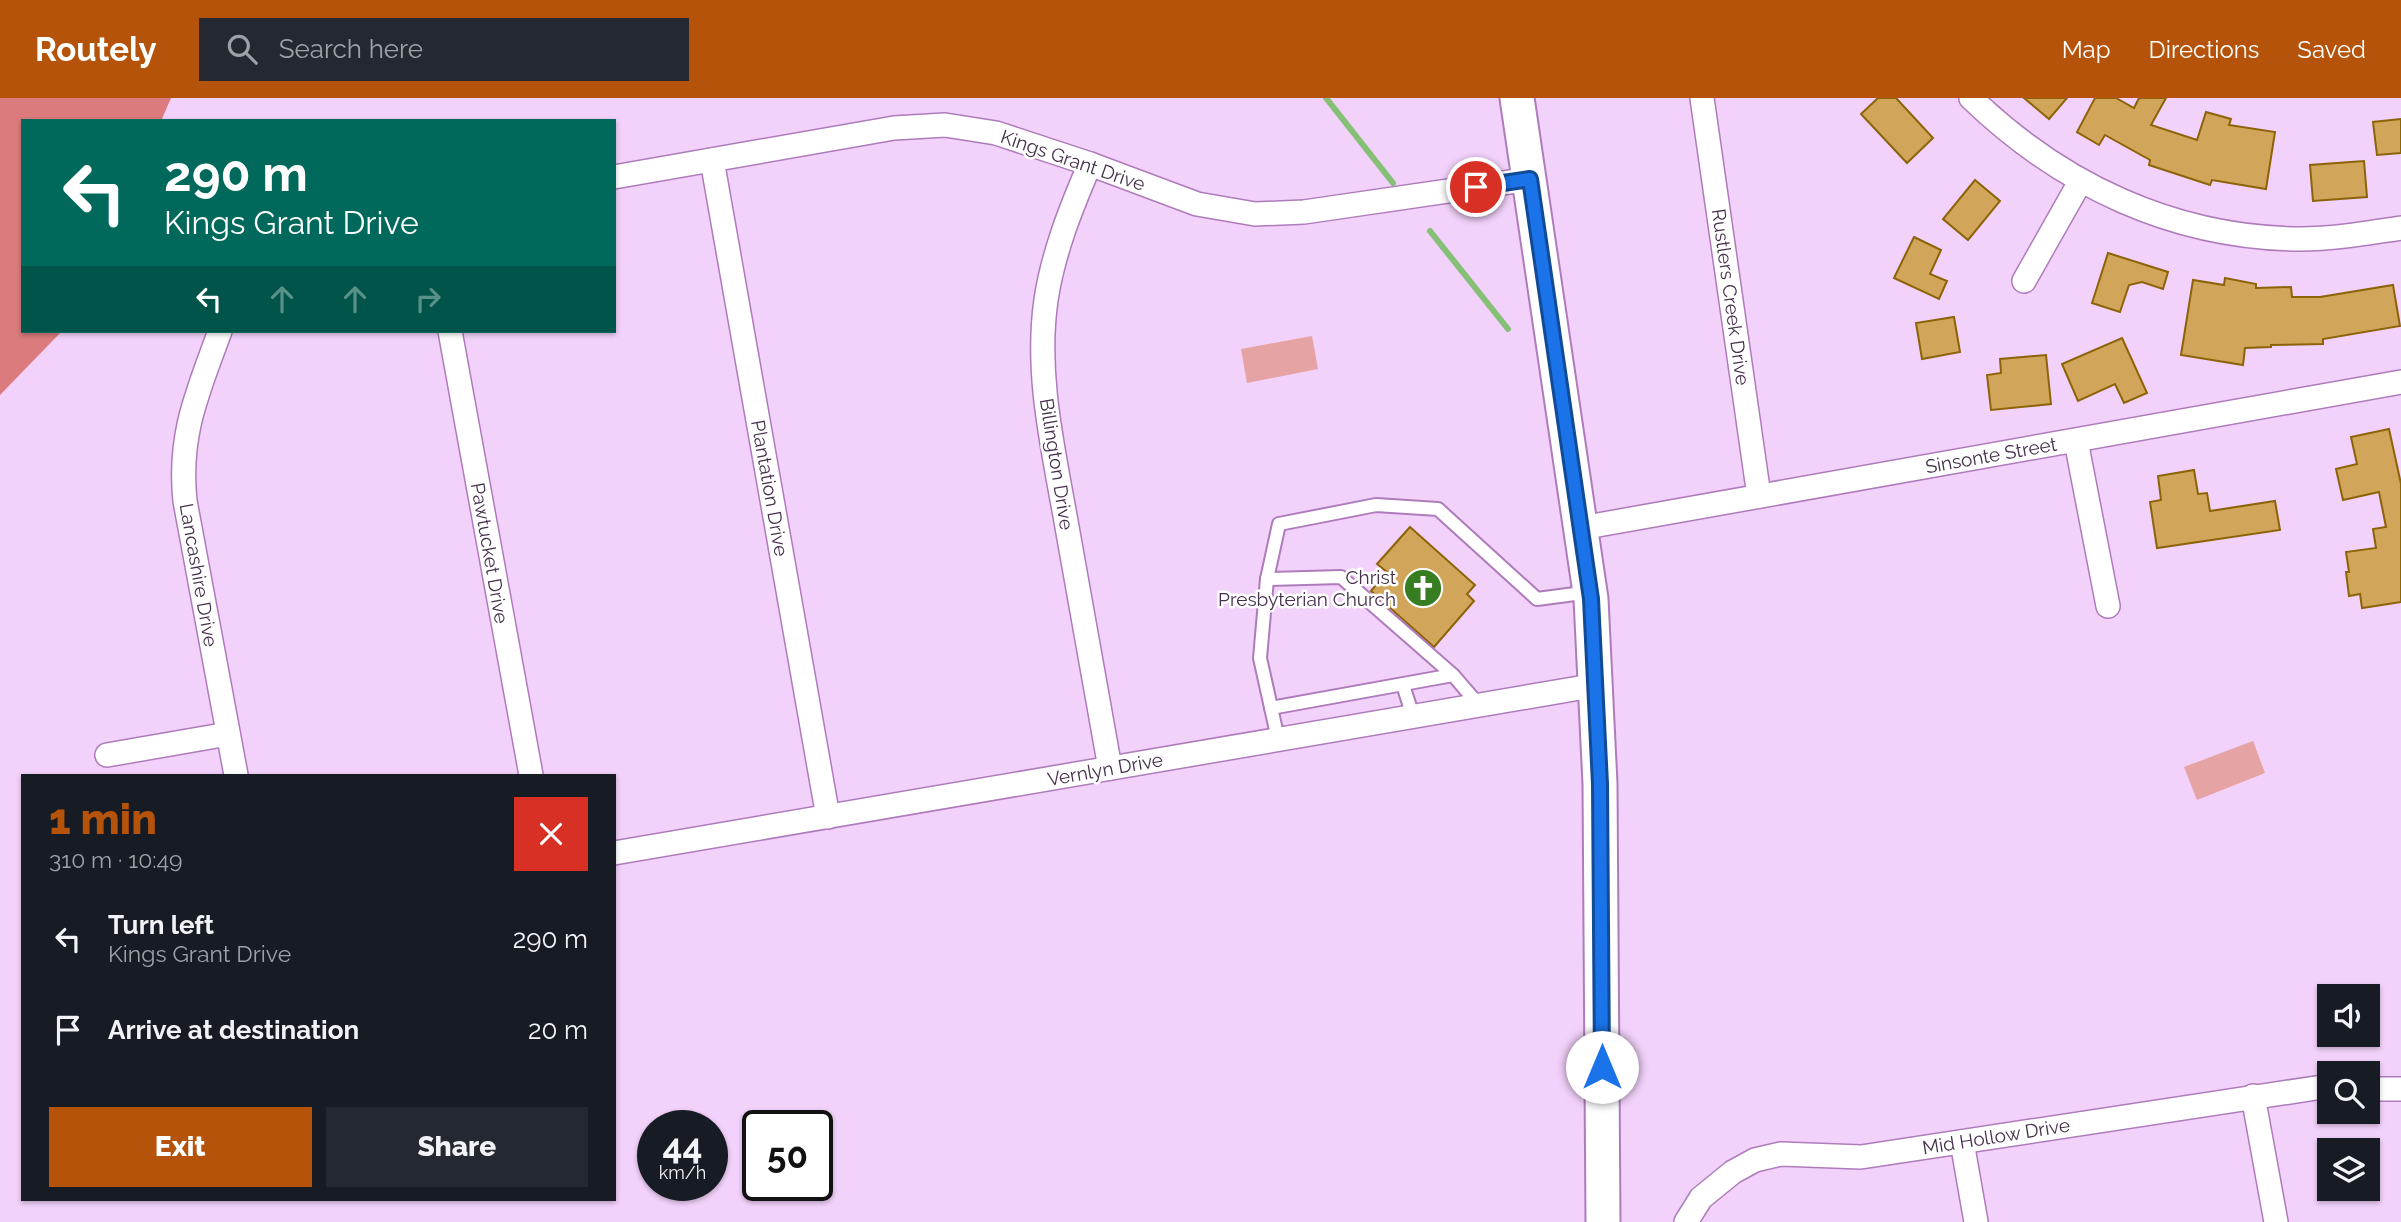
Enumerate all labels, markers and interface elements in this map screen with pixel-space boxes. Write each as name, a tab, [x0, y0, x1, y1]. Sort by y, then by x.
search box	[199, 18, 689, 81]
text: Routely	[35, 30, 157, 69]
icon: search	[223, 30, 261, 68]
text: Search here	[279, 34, 423, 64]
text: Map	[2062, 35, 2111, 64]
text: Directions	[2149, 35, 2259, 64]
text: Saved	[2297, 35, 2366, 64]
street label: Kings Grant Drive	[998, 125, 1148, 195]
text: 290 m	[164, 145, 308, 202]
icon: left	[49, 147, 140, 238]
pin	[1446, 157, 1506, 217]
icon: arrive	[1457, 168, 1495, 206]
text: Kings Grant Drive	[164, 204, 419, 241]
street label: Rustlers Creek Drive	[1708, 207, 1754, 387]
icon: left	[190, 280, 228, 318]
icon: ahead	[263, 280, 301, 318]
icon: ahead	[336, 280, 374, 318]
icon: right	[409, 280, 447, 318]
street label: Billington Drive	[1036, 397, 1078, 531]
street label: Plantation Drive	[747, 418, 793, 558]
street label: Sinsonte Street	[1924, 433, 2059, 477]
street label: Pawtucket Drive	[467, 481, 513, 625]
street label: Lancashire Drive	[176, 501, 222, 649]
place label: Christ Presbyterian Church	[1218, 566, 1397, 610]
church icon: Christ Presbyterian Church	[1402, 567, 1444, 609]
street label: Vernlyn Drive	[1046, 748, 1164, 790]
text: 1 min	[49, 795, 157, 844]
button: close	[514, 797, 588, 871]
text: 310 m · 10:49	[49, 846, 183, 873]
text: Turn left	[108, 910, 214, 940]
icon: left	[49, 920, 87, 958]
text: 290 m	[513, 924, 588, 954]
text: Kings Grant Drive	[108, 940, 291, 967]
map controls	[2317, 984, 2380, 1201]
button: sound	[2317, 984, 2380, 1047]
icon: arrive	[49, 1011, 87, 1049]
text: Arrive at destination	[108, 1015, 359, 1045]
text: 20 m	[528, 1015, 588, 1045]
position arrow	[1565, 1030, 1639, 1104]
button: search	[2317, 1061, 2380, 1124]
button: Exit	[49, 1107, 312, 1187]
button: Share	[326, 1107, 588, 1187]
speed limit sign: 50	[742, 1110, 833, 1201]
street label: Mid Hollow Drive	[1921, 1113, 2071, 1159]
text: 44	[663, 1126, 702, 1167]
button: layers	[2317, 1138, 2380, 1201]
text: km/h	[659, 1162, 706, 1183]

